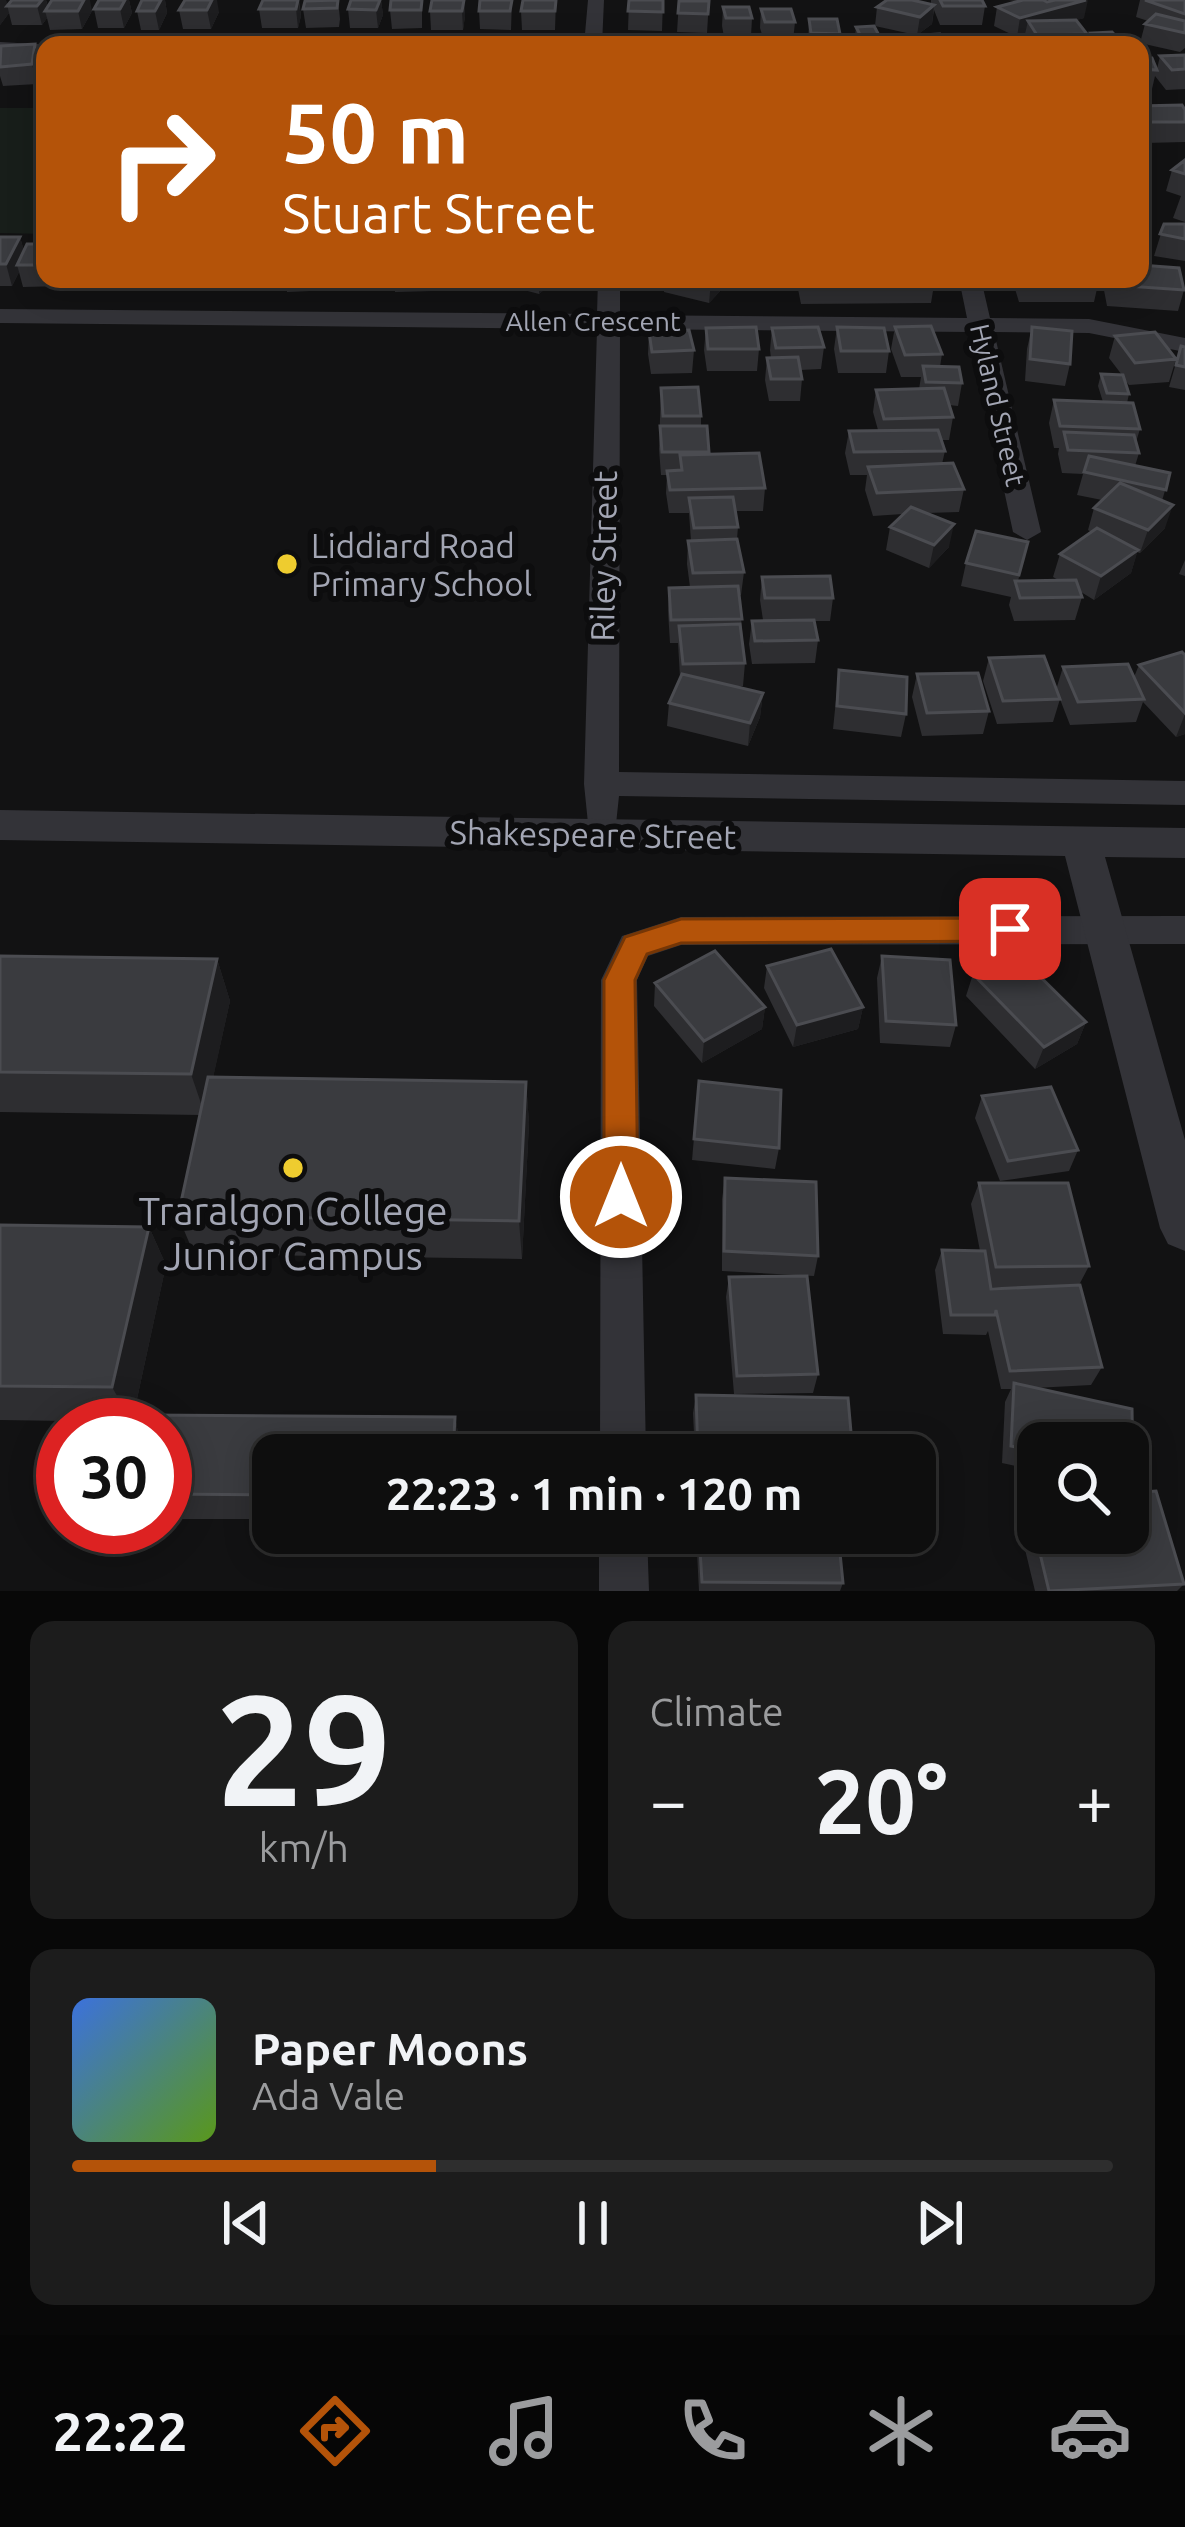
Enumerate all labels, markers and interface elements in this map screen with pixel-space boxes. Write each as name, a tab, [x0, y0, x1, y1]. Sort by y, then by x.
icon: right	[84, 84, 240, 240]
text: 50 m	[282, 85, 469, 179]
text: Stuart Street	[282, 183, 595, 243]
street label: Allen Crescent	[506, 306, 681, 336]
street label: Hyland Street	[965, 321, 1031, 489]
street label: Riley Street	[583, 470, 623, 642]
place label: Liddiard Road Primary School	[311, 527, 532, 602]
marker: Liddiard Road Primary School	[274, 551, 300, 577]
street label: Shakespeare Street	[449, 813, 737, 855]
pin	[959, 878, 1061, 980]
icon: arrive	[977, 896, 1043, 962]
position arrow	[558, 1134, 684, 1260]
marker: Traralgon College Junior Campus	[280, 1155, 306, 1181]
place label: Traralgon College Junior Campus	[138, 1189, 448, 1277]
speed limit sign: 30	[36, 1398, 192, 1554]
map controls	[1017, 1422, 1149, 1554]
button: search	[1017, 1422, 1149, 1554]
text: 22:23 · 1 min · 120 m	[386, 1468, 802, 1519]
text: 29	[216, 1661, 392, 1835]
text: Climate	[650, 1690, 784, 1733]
text: 20°	[815, 1750, 948, 1851]
text: −	[650, 1763, 687, 1837]
text: +	[1076, 1763, 1113, 1837]
text: km/h	[259, 1826, 349, 1869]
text: Paper Moons	[252, 2023, 528, 2074]
text: Ada Vale	[252, 2074, 405, 2117]
icon: previous	[213, 2190, 279, 2256]
icon: pause	[560, 2190, 626, 2256]
icon: next	[907, 2190, 973, 2256]
icon: directions	[293, 2389, 377, 2473]
icon: music	[482, 2389, 566, 2473]
icon: phone	[671, 2389, 755, 2473]
icon: climate	[859, 2389, 943, 2473]
icon: car	[1048, 2389, 1132, 2473]
text: 22:22	[52, 2401, 188, 2461]

